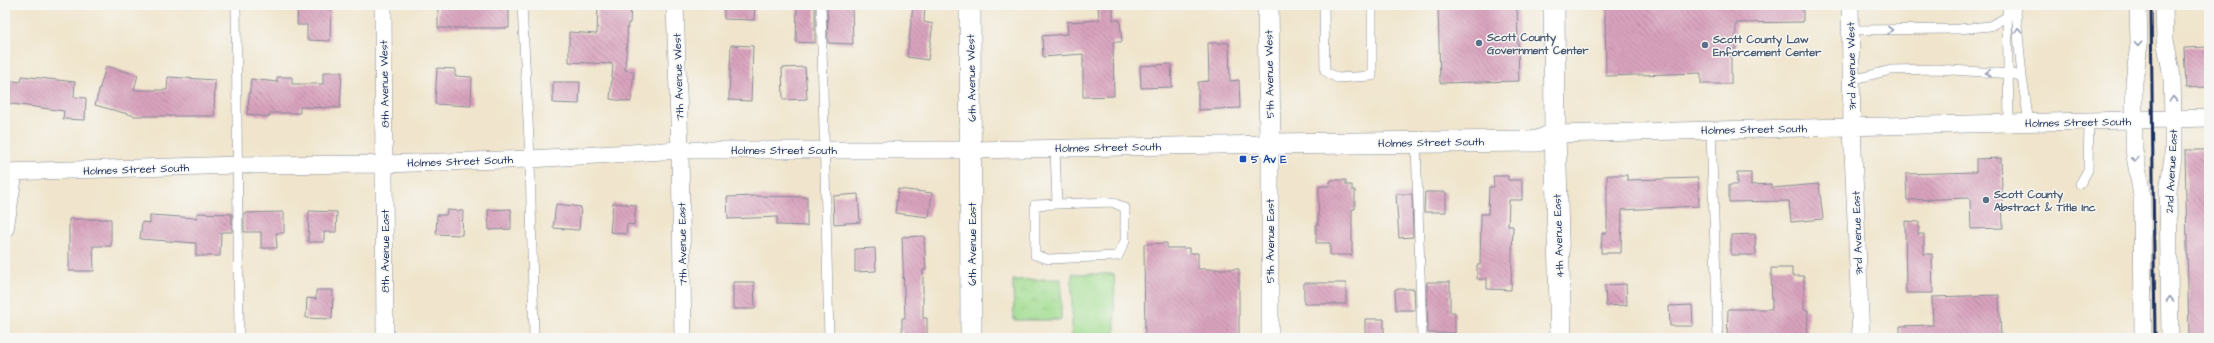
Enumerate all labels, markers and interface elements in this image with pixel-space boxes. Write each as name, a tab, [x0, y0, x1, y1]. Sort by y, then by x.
street label: 3rd Avenue West	[1843, 21, 1860, 110]
one-way arrow	[1887, 26, 1893, 34]
one-way arrow	[2013, 28, 2022, 34]
street label: 5th Avenue West	[1261, 29, 1278, 118]
place label: Scott County Government Center	[1486, 30, 1590, 58]
street label: 7th Avenue West	[669, 32, 688, 121]
place label: Scott County Law Enforcement Center	[1712, 32, 1822, 60]
street label: 6th Avenue West	[963, 34, 980, 122]
marker: Scott County Government Center	[1474, 38, 1484, 48]
street label: 8th Avenue West	[376, 39, 393, 128]
marker: Scott County Law Enforcement Center	[1700, 40, 1710, 50]
one-way arrow	[2134, 41, 2143, 47]
one-way arrow	[1985, 68, 1991, 77]
one-way arrow	[2168, 96, 2177, 102]
street label: Holmes Street South	[2025, 114, 2132, 131]
street label: Holmes Street South	[1701, 121, 1808, 138]
street label: 2nd Avenue East	[2162, 128, 2181, 213]
street label: Holmes Street South	[1378, 134, 1485, 151]
street label: Holmes Street South	[1055, 139, 1162, 156]
street label: Holmes Street South	[731, 143, 838, 158]
street label: Holmes Street South	[407, 152, 514, 171]
place label: 5 Av E	[1251, 152, 1287, 167]
marker: 5 Av E	[1238, 154, 1248, 164]
one-way arrow	[2131, 156, 2139, 162]
street label: Holmes Street South	[83, 160, 190, 179]
place label: Scott County Abstract & Title Inc	[1993, 187, 2096, 215]
street label: 3rd Avenue East	[1849, 190, 1866, 275]
street label: 4th Avenue East	[1550, 193, 1567, 278]
marker: Scott County Abstract & Title Inc	[1981, 195, 1991, 205]
street label: 5th Avenue East	[1263, 198, 1278, 283]
street label: 7th Avenue East	[674, 202, 691, 286]
street label: 6th Avenue East	[965, 202, 980, 286]
street label: 8th Avenue East	[378, 209, 393, 293]
one-way arrow	[2166, 296, 2174, 302]

